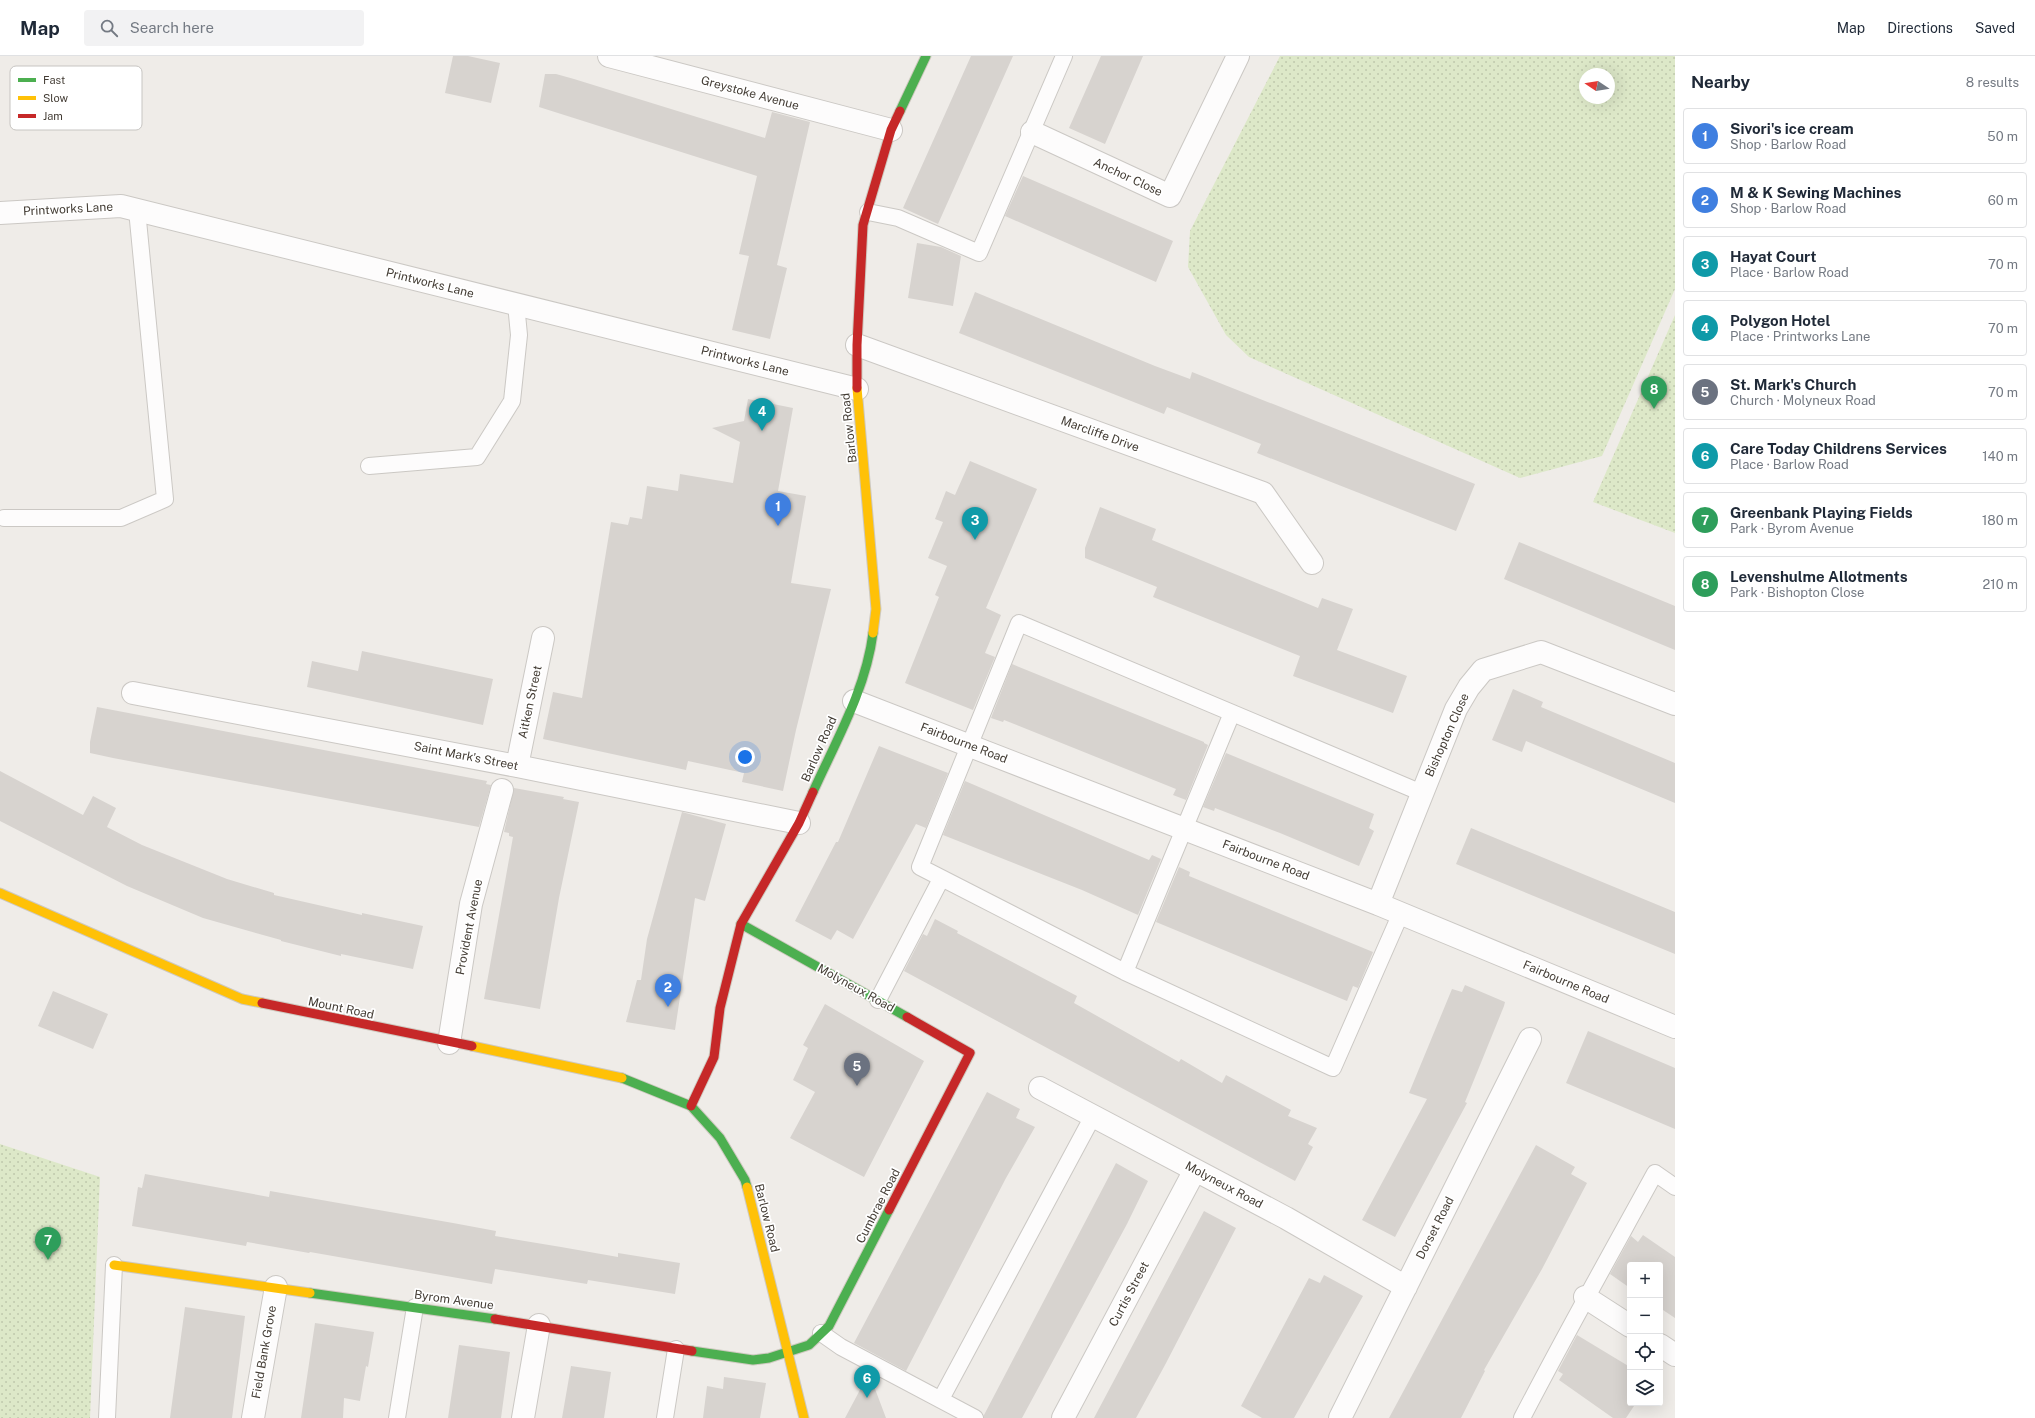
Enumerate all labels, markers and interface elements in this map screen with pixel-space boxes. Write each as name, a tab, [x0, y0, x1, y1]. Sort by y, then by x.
search box	[84, 10, 364, 46]
text: Map	[20, 17, 60, 39]
icon: search	[98, 17, 120, 39]
text: Search here	[130, 19, 214, 36]
text: Map	[1837, 20, 1865, 36]
text: Directions	[1887, 20, 1953, 36]
text: Saved	[1975, 20, 2015, 36]
legend	[10, 66, 142, 130]
north arrow	[1579, 68, 1615, 104]
text: Nearby	[1691, 72, 1750, 92]
street label: Greystoke Avenue	[699, 73, 801, 113]
text: Fast	[43, 74, 65, 86]
text: 8 results	[1966, 75, 2019, 90]
text: Slow	[43, 92, 69, 104]
text: Jam	[43, 110, 63, 122]
text: Sivori's ice cream	[1730, 120, 1854, 137]
text: 1	[1702, 129, 1708, 144]
text: 50 m	[1987, 129, 2018, 144]
text: Shop · Barlow Road	[1730, 137, 1846, 152]
street label: Anchor Close	[1091, 155, 1165, 199]
text: M & K Sewing Machines	[1730, 184, 1902, 201]
text: 2	[1701, 193, 1709, 208]
text: 60 m	[1988, 193, 2018, 208]
street label: Printworks Lane	[23, 200, 114, 218]
text: Shop · Barlow Road	[1730, 201, 1846, 216]
text: Hayat Court	[1730, 248, 1816, 265]
text: 3	[1701, 257, 1709, 272]
text: 70 m	[1988, 257, 2018, 272]
street label: Printworks Lane	[385, 265, 476, 301]
text: Place · Barlow Road	[1730, 265, 1849, 280]
text: Polygon Hotel	[1730, 312, 1830, 329]
text: 4	[1701, 321, 1709, 336]
text: 70 m	[1988, 321, 2018, 336]
text: Place · Printworks Lane	[1730, 329, 1870, 344]
street label: Printworks Lane	[700, 343, 791, 379]
pin: 8	[1641, 376, 1667, 409]
text: St. Mark's Church	[1730, 376, 1856, 393]
text: 5	[1701, 385, 1709, 400]
text: 70 m	[1988, 385, 2018, 400]
street label: Barlow Road	[838, 392, 860, 464]
text: Church · Molyneux Road	[1730, 393, 1876, 408]
pin: 4	[749, 398, 775, 431]
street label: Marcliffe Drive	[1059, 413, 1141, 455]
text: Care Today Childrens Services	[1730, 440, 1947, 457]
text: 6	[1701, 449, 1709, 464]
text: 140 m	[1982, 449, 2018, 464]
text: Place · Barlow Road	[1730, 457, 1849, 472]
pin: 1	[765, 493, 791, 526]
text: Greenbank Playing Fields	[1730, 504, 1913, 521]
pin: 3	[962, 507, 988, 540]
text: 7	[1701, 513, 1709, 528]
text: 180 m	[1982, 513, 2018, 528]
text: Park · Byrom Avenue	[1730, 521, 1854, 536]
text: Levenshulme Allotments	[1730, 568, 1908, 585]
text: 8	[1701, 577, 1709, 592]
text: 210 m	[1983, 577, 2018, 592]
text: Park · Bishopton Close	[1730, 585, 1864, 600]
street label: Aitken Street	[515, 664, 545, 740]
street label: Bishopton Close	[1422, 691, 1472, 779]
street label: Barlow Road	[798, 714, 840, 784]
street label: Fairbourne Road	[919, 720, 1009, 766]
street label: Saint Mark's Street	[413, 739, 520, 773]
your location	[735, 747, 755, 767]
street label: Fairbourne Road	[1221, 837, 1311, 883]
street label: Provident Avenue	[453, 878, 485, 976]
street label: Fairbourne Road	[1521, 958, 1611, 1006]
street label: Molyneux Road	[815, 961, 897, 1015]
pin: 2	[655, 974, 681, 1007]
street label: Mount Road	[307, 994, 375, 1022]
pin: 5	[844, 1053, 870, 1086]
street label: Molyneux Road	[1183, 1159, 1265, 1211]
street label: Cumbrae Road	[853, 1166, 903, 1246]
street label: Barlow Road	[752, 1182, 782, 1254]
street label: Dorset Road	[1413, 1194, 1457, 1262]
pin: 7	[35, 1227, 61, 1260]
street label: Curtis Street	[1106, 1259, 1152, 1329]
map controls	[1627, 1262, 1663, 1406]
button: +	[1627, 1262, 1663, 1298]
street label: Byrom Avenue	[413, 1287, 495, 1313]
button: −	[1627, 1298, 1663, 1334]
street label: Field Bank Grove	[249, 1304, 279, 1400]
button: locate	[1627, 1334, 1663, 1370]
pin: 6	[854, 1365, 880, 1398]
button: layers	[1627, 1370, 1663, 1406]

